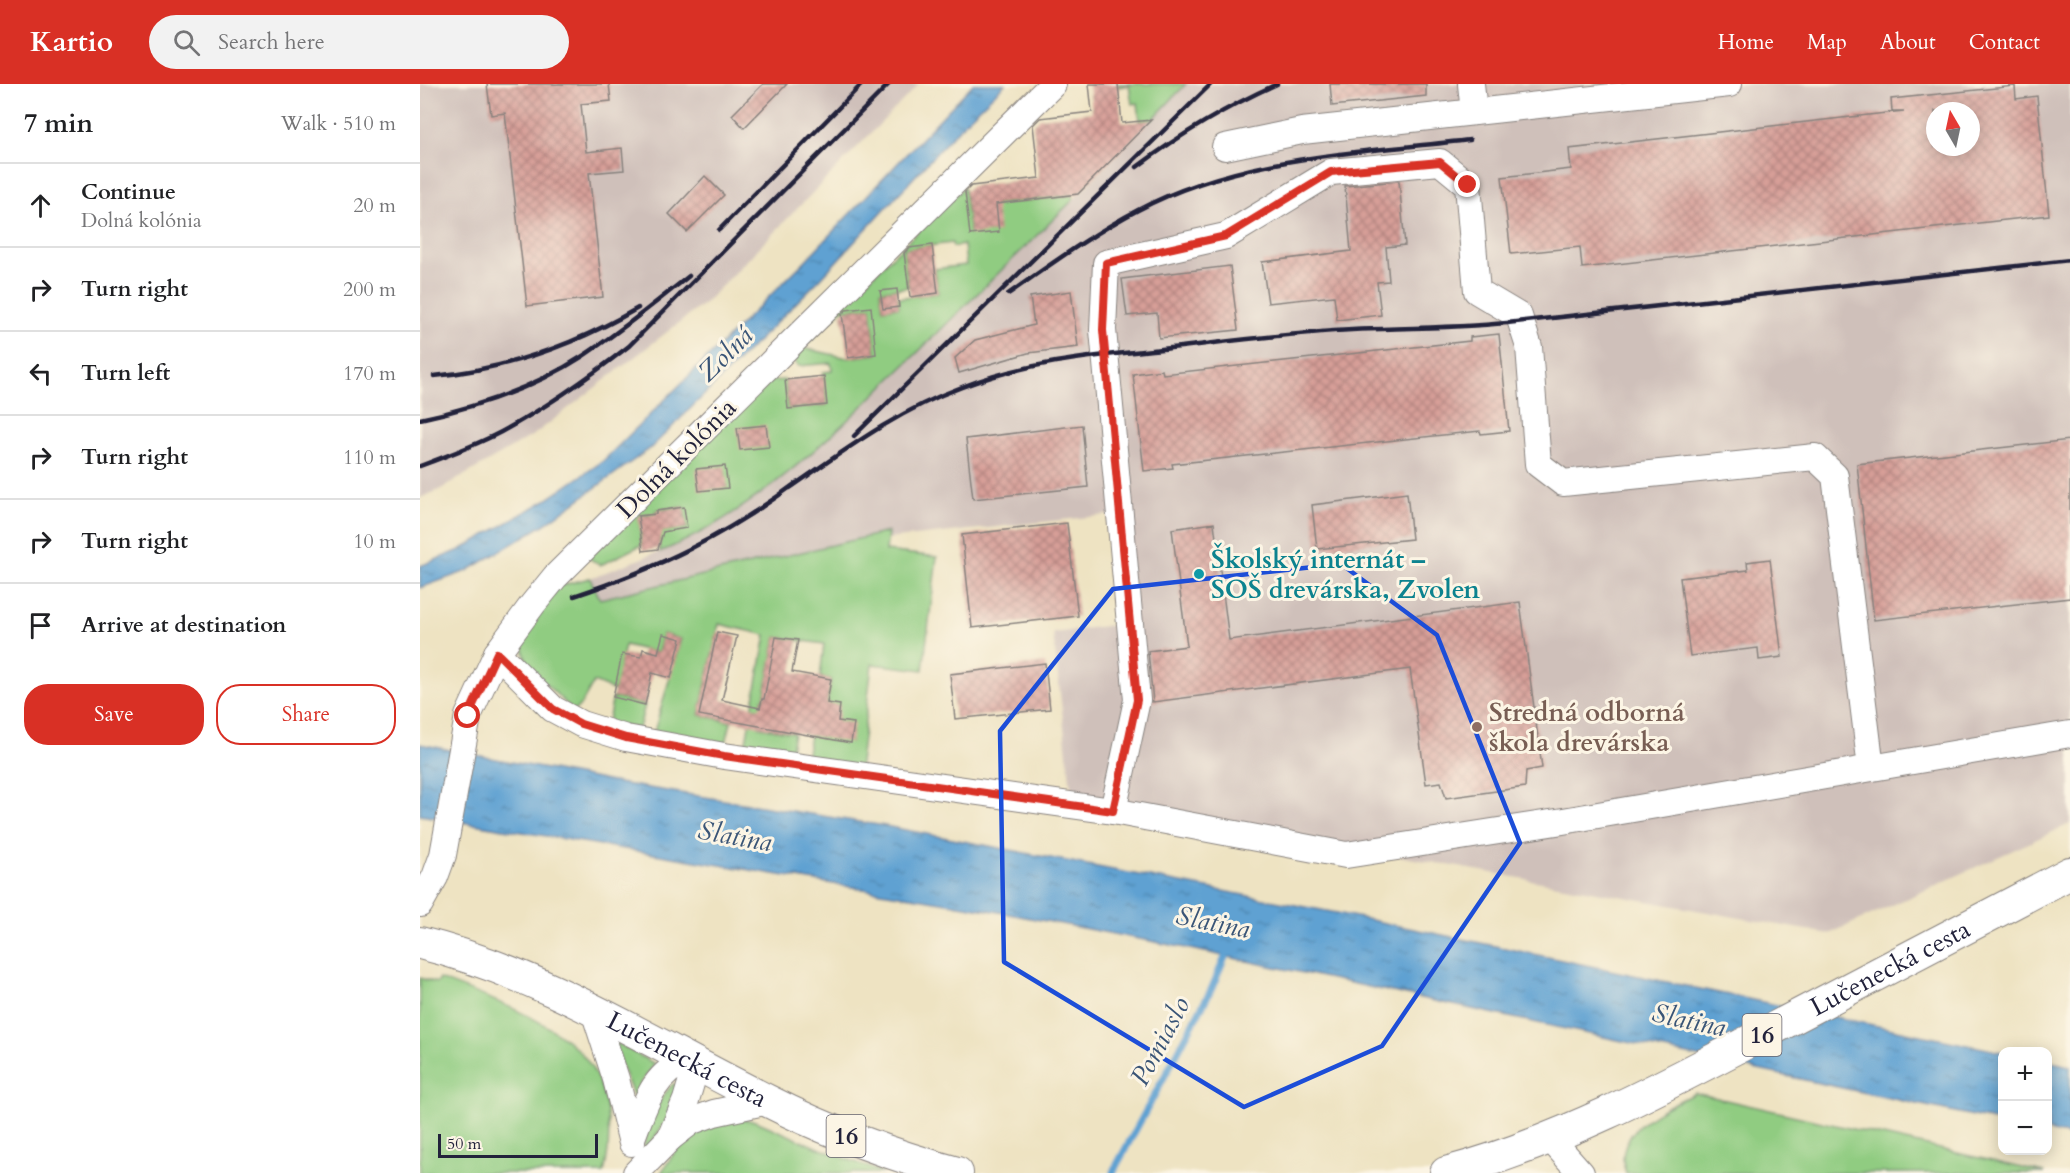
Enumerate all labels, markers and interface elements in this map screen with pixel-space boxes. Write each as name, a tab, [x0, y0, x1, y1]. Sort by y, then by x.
search box	[149, 15, 569, 69]
text: Kartio	[30, 23, 113, 61]
icon: search	[170, 26, 203, 59]
text: Search here	[218, 27, 325, 57]
text: Home	[1718, 28, 1774, 57]
text: Map	[1807, 28, 1847, 57]
text: About	[1880, 28, 1936, 57]
text: Contact	[1969, 28, 2040, 57]
north arrow	[1926, 102, 1980, 156]
text: 7 min	[24, 106, 93, 141]
text: Walk · 510 m	[281, 110, 396, 137]
route end	[1454, 171, 1480, 197]
text: Continue	[81, 177, 176, 207]
icon: ahead	[24, 189, 57, 222]
text: 20 m	[353, 192, 396, 219]
text: Dolná kolónia	[81, 207, 202, 234]
icon: right	[24, 273, 57, 306]
text: Turn right	[81, 274, 188, 304]
text: 200 m	[343, 276, 396, 303]
water label: Zolná	[690, 318, 762, 390]
icon: left	[24, 357, 57, 390]
text: Turn left	[81, 358, 170, 388]
text: 170 m	[343, 360, 396, 387]
street label: Dolná kolónia	[609, 391, 744, 526]
icon: right	[24, 441, 57, 474]
text: Turn right	[81, 442, 188, 472]
text: 110 m	[343, 444, 396, 471]
icon: right	[24, 525, 57, 558]
text: Turn right	[81, 526, 188, 556]
text: 10 m	[353, 528, 396, 555]
place label: Školský internát – SOŠ drevárska, Zvolen	[1211, 542, 1480, 607]
marker: Školský internát – SOŠ drevárska, Zvolen	[1192, 567, 1206, 581]
icon: arrive	[24, 609, 57, 642]
text: Arrive at destination	[81, 610, 286, 640]
button: Save	[24, 684, 204, 745]
button: Share	[216, 684, 396, 745]
place label: Stredná odborná škola drevárska	[1489, 695, 1685, 760]
route start	[454, 702, 480, 728]
marker: Stredná odborná škola drevárska	[1470, 720, 1484, 734]
water label: Slatina	[695, 812, 775, 861]
water label: Slatina	[1173, 897, 1253, 948]
street label: Lučenecká cesta	[1804, 912, 1976, 1024]
water label: Pomiaslo	[1122, 990, 1199, 1092]
water label: Slatina	[1649, 995, 1729, 1046]
street label: Lučenecká cesta	[601, 1003, 773, 1116]
road number: 16	[1742, 1014, 1782, 1056]
map controls	[1998, 1047, 2052, 1155]
button: +	[1998, 1047, 2052, 1101]
button: −	[1998, 1101, 2052, 1155]
road number: 16	[826, 1115, 866, 1157]
scale bar	[438, 1131, 598, 1158]
text: 50 m	[447, 1133, 481, 1155]

